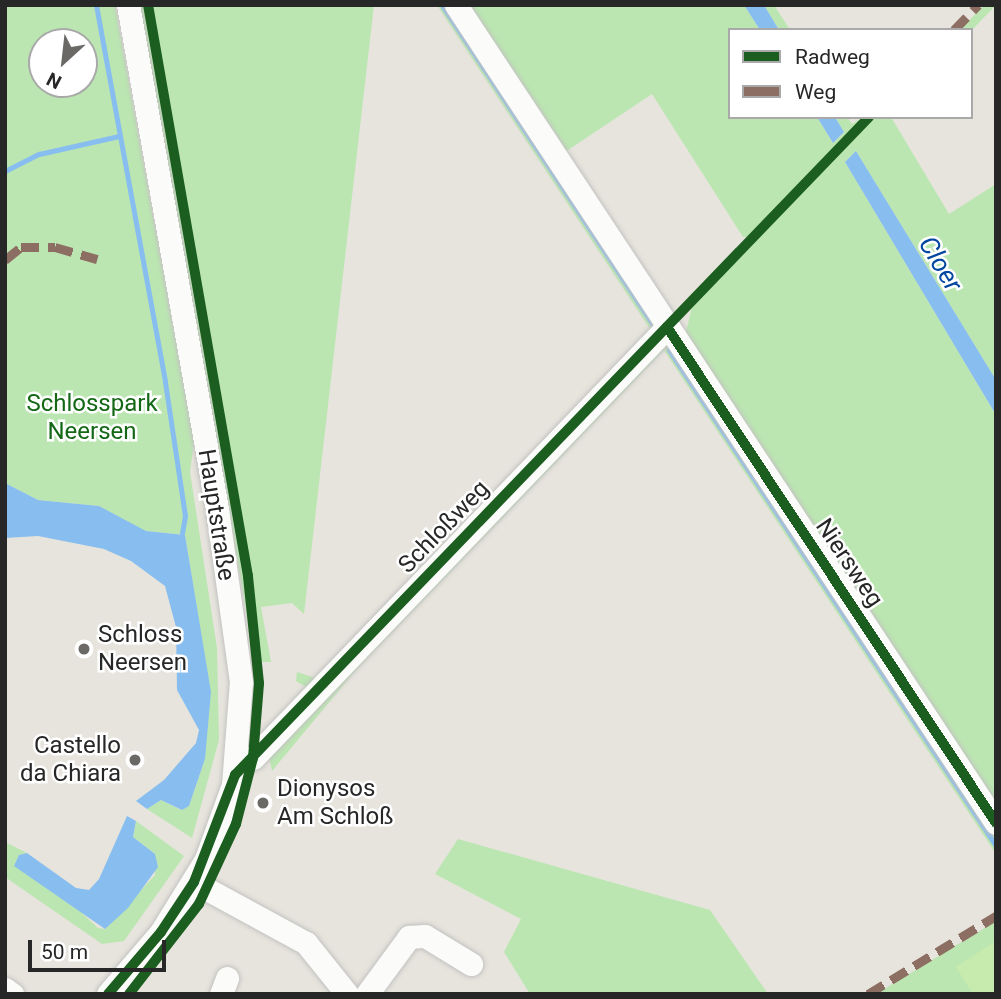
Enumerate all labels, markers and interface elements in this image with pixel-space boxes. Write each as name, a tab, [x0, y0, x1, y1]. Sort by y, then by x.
north arrow	[28, 28, 98, 98]
legend	[728, 28, 973, 119]
text: Radweg	[795, 45, 870, 69]
text: N	[43, 67, 65, 94]
text: Weg	[795, 80, 836, 104]
water label: Cloer	[911, 231, 969, 297]
park label: Schlosspark Neersen	[26, 390, 158, 446]
street label: Hauptstraße	[191, 447, 241, 583]
street label: Schloßweg	[393, 475, 495, 579]
street label: Niersweg	[809, 513, 889, 613]
place label: Schloss Neersen	[98, 621, 187, 677]
marker: Schloss Neersen	[76, 641, 92, 657]
place label: Castello da Chiara	[20, 732, 121, 788]
marker: Castello da Chiara	[127, 752, 143, 768]
place label: Dionysos Am Schloß	[277, 775, 393, 831]
marker: Dionysos Am Schloß	[255, 795, 271, 811]
scale bar	[32, 926, 170, 970]
text: 50 m	[41, 940, 88, 964]

